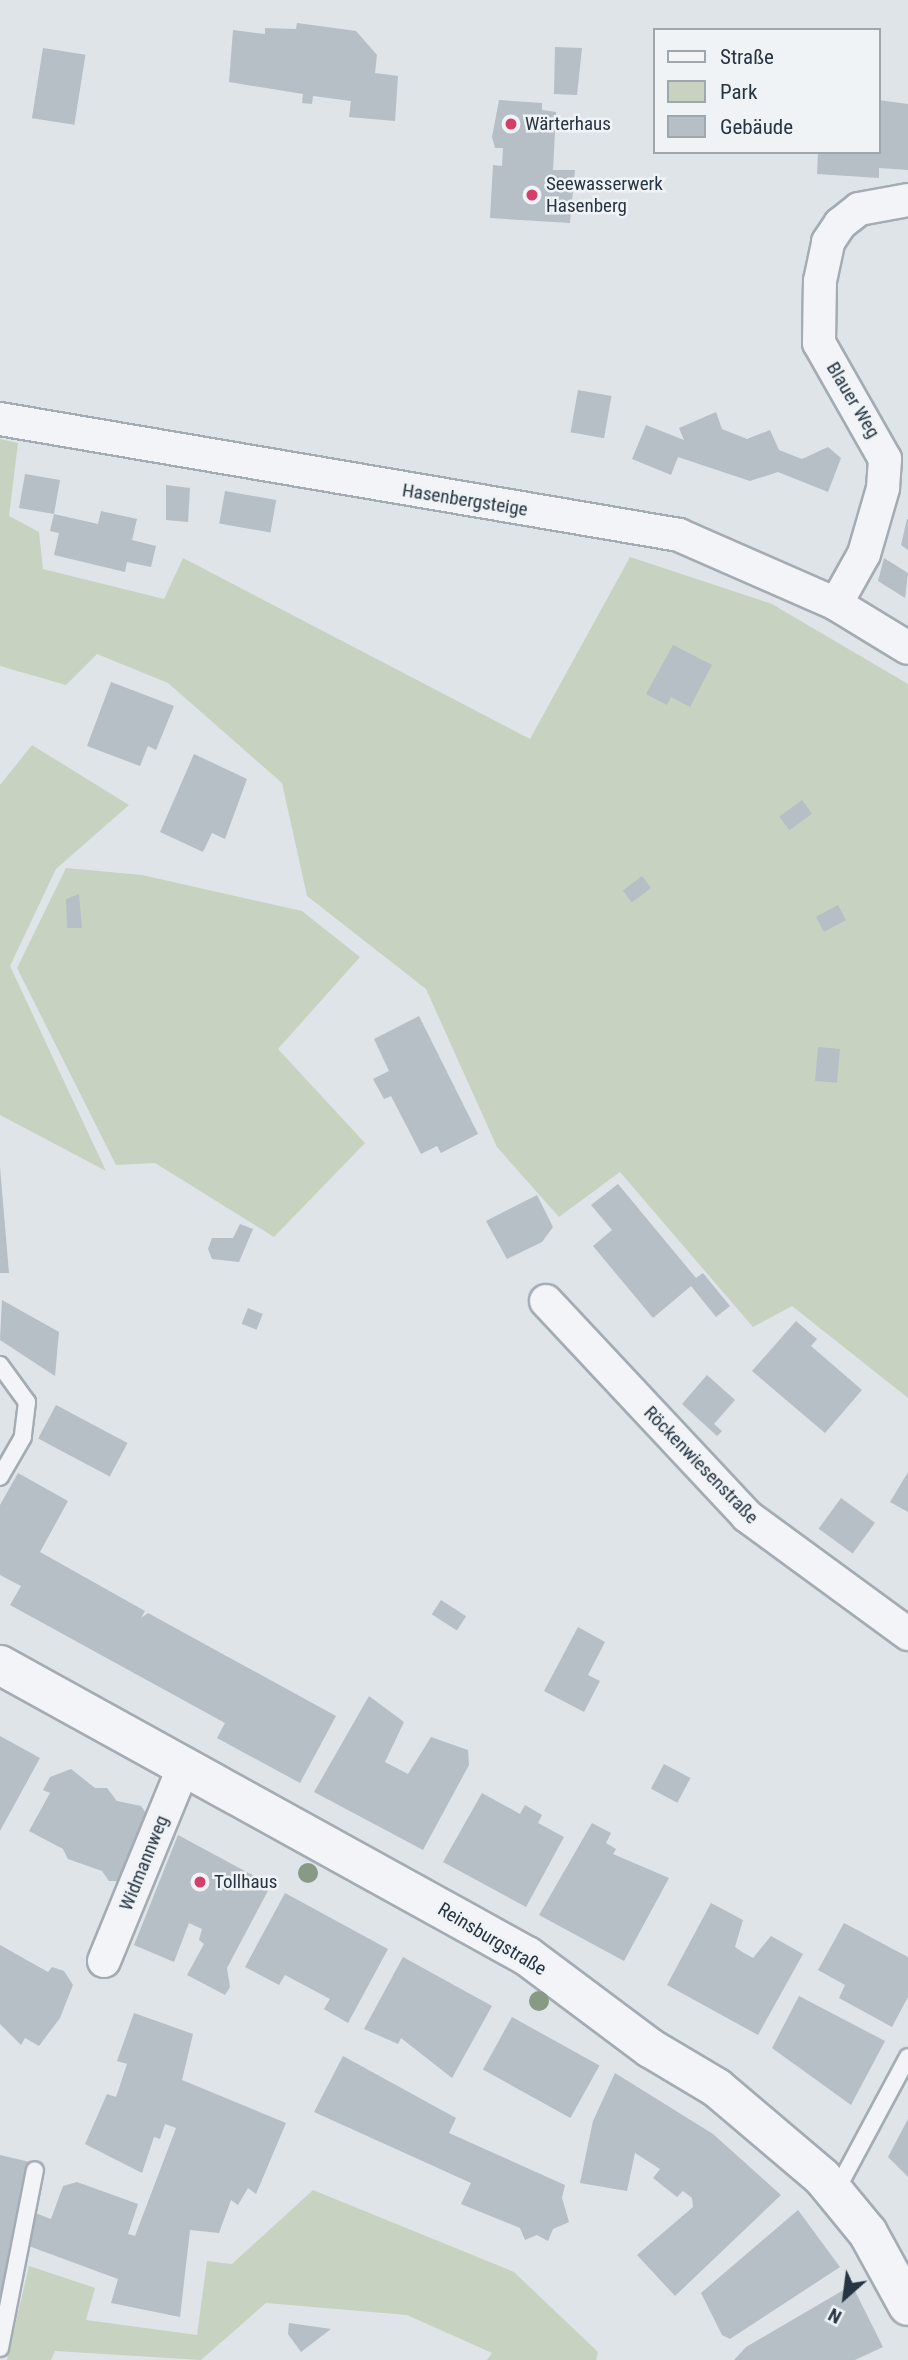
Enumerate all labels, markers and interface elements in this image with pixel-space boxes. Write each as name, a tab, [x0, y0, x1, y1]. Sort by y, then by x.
legend	[652, 28, 880, 154]
text: Straße	[720, 45, 774, 69]
text: Park	[720, 80, 757, 104]
place label: Wärterhaus	[525, 113, 611, 135]
text: Gebäude	[720, 115, 793, 139]
marker: Wärterhaus	[503, 116, 519, 132]
place label: Seewasserwerk Hasenberg	[546, 173, 663, 217]
marker: Seewasserwerk Hasenberg	[524, 187, 540, 203]
street label: Blauer Weg	[821, 358, 885, 442]
street label: Hasenbergsteige	[401, 479, 529, 521]
street label: Röckenwiesenstraße	[639, 1401, 763, 1529]
street label: Widmannweg	[115, 1812, 173, 1914]
place label: Tollhaus	[214, 1871, 277, 1893]
marker: Tollhaus	[192, 1874, 208, 1890]
street label: Reinsburgstraße	[434, 1898, 550, 1980]
north arrow	[810, 2262, 880, 2332]
text: N	[824, 2303, 845, 2329]

